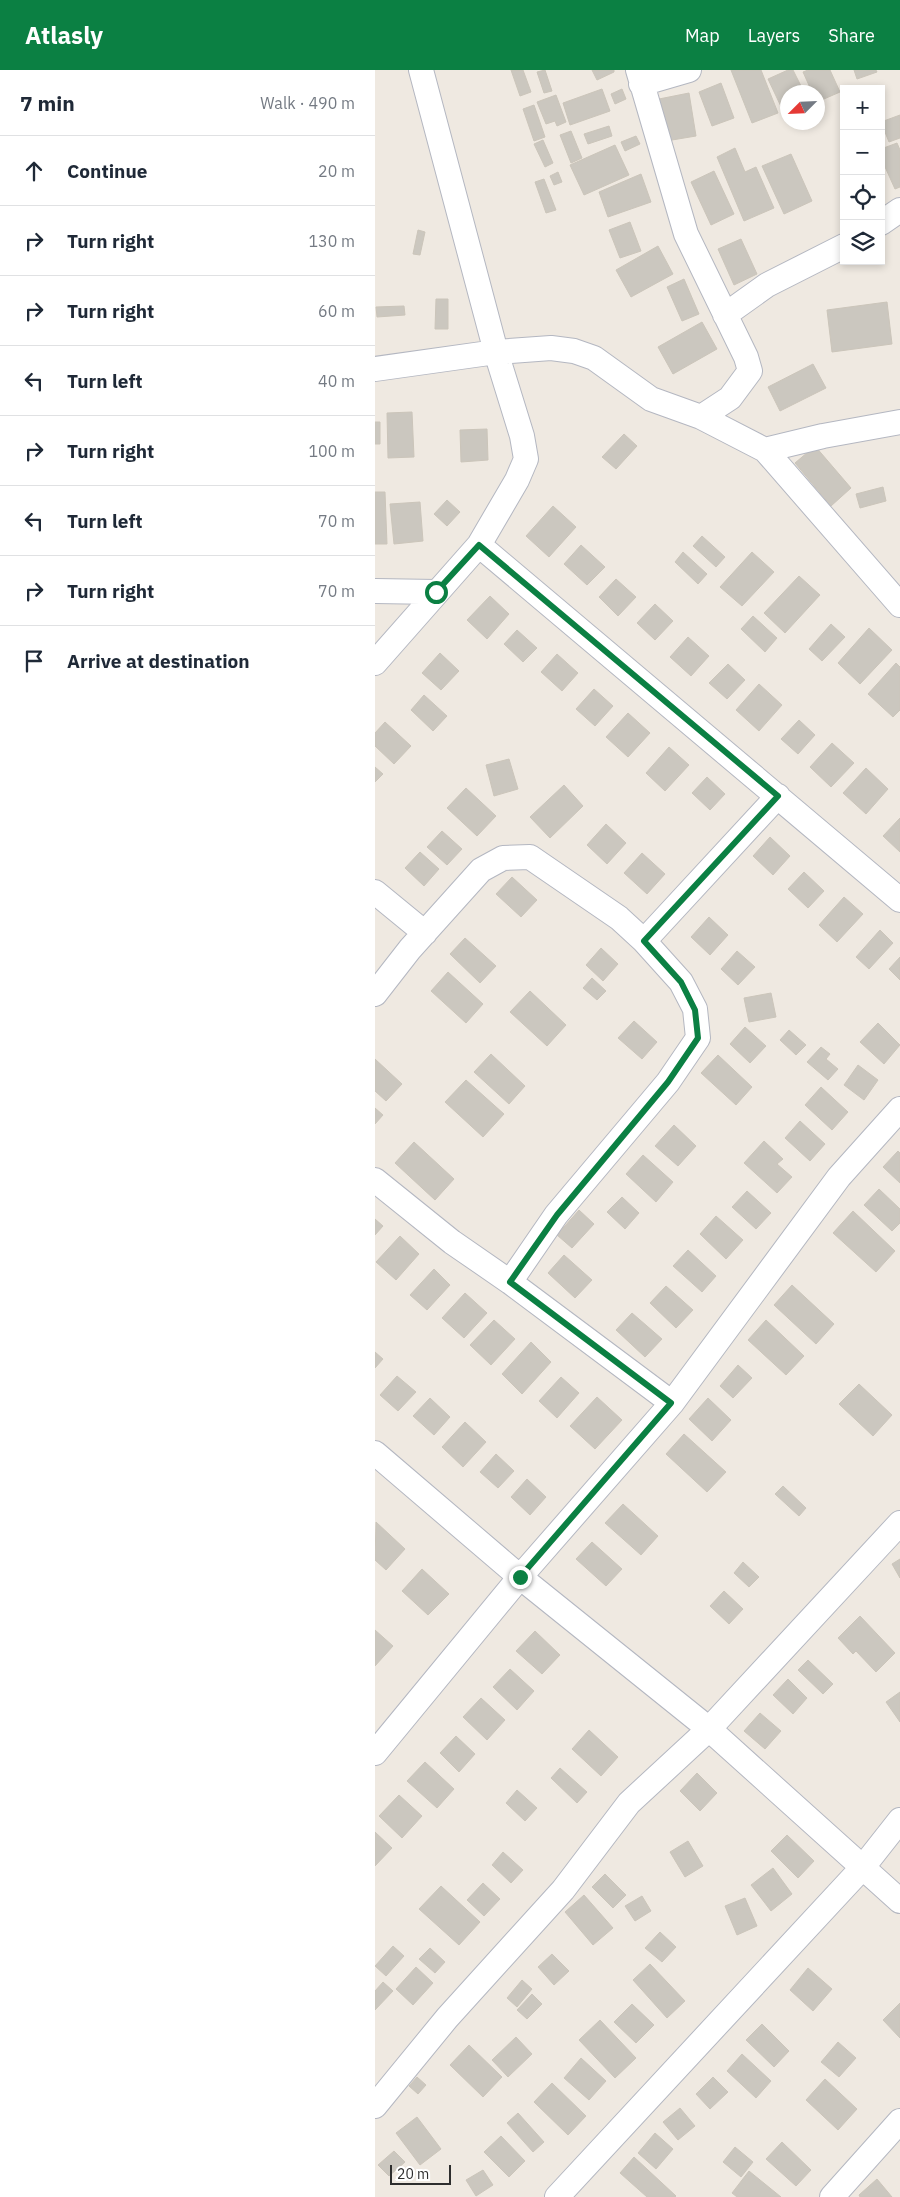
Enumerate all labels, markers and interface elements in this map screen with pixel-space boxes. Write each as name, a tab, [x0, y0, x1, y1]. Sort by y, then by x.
text: Atlasly	[25, 19, 103, 51]
text: Map	[685, 24, 720, 47]
text: Layers	[748, 24, 800, 47]
text: Share	[828, 24, 875, 47]
north arrow	[780, 85, 825, 130]
map controls	[840, 85, 885, 265]
button: +	[840, 85, 885, 130]
text: 7 min	[20, 89, 75, 117]
text: Walk · 490 m	[260, 93, 355, 113]
button: −	[840, 130, 885, 175]
icon: ahead	[20, 157, 48, 185]
text: Continue	[67, 159, 147, 183]
text: 20 m	[318, 161, 355, 181]
button: locate	[840, 175, 885, 220]
button: layers	[840, 220, 885, 265]
icon: right	[20, 227, 48, 255]
text: Turn right	[67, 229, 154, 253]
text: 130 m	[308, 231, 355, 251]
icon: right	[20, 297, 48, 325]
text: Turn right	[67, 299, 154, 323]
text: 60 m	[318, 301, 355, 321]
icon: left	[20, 367, 48, 395]
text: Turn left	[67, 369, 143, 393]
text: 40 m	[318, 371, 355, 391]
icon: right	[20, 437, 48, 465]
text: Turn right	[67, 439, 154, 463]
text: 100 m	[308, 441, 355, 461]
icon: left	[20, 507, 48, 535]
text: Turn left	[67, 509, 143, 533]
text: 70 m	[318, 511, 355, 531]
icon: right	[20, 577, 48, 605]
text: Turn right	[67, 579, 154, 603]
text: 70 m	[318, 581, 355, 601]
route start	[425, 581, 448, 604]
icon: arrive	[20, 647, 48, 675]
text: Arrive at destination	[67, 649, 250, 673]
route end	[509, 1566, 532, 1589]
scale bar	[390, 2162, 451, 2185]
text: 20 m	[397, 2165, 429, 2183]

